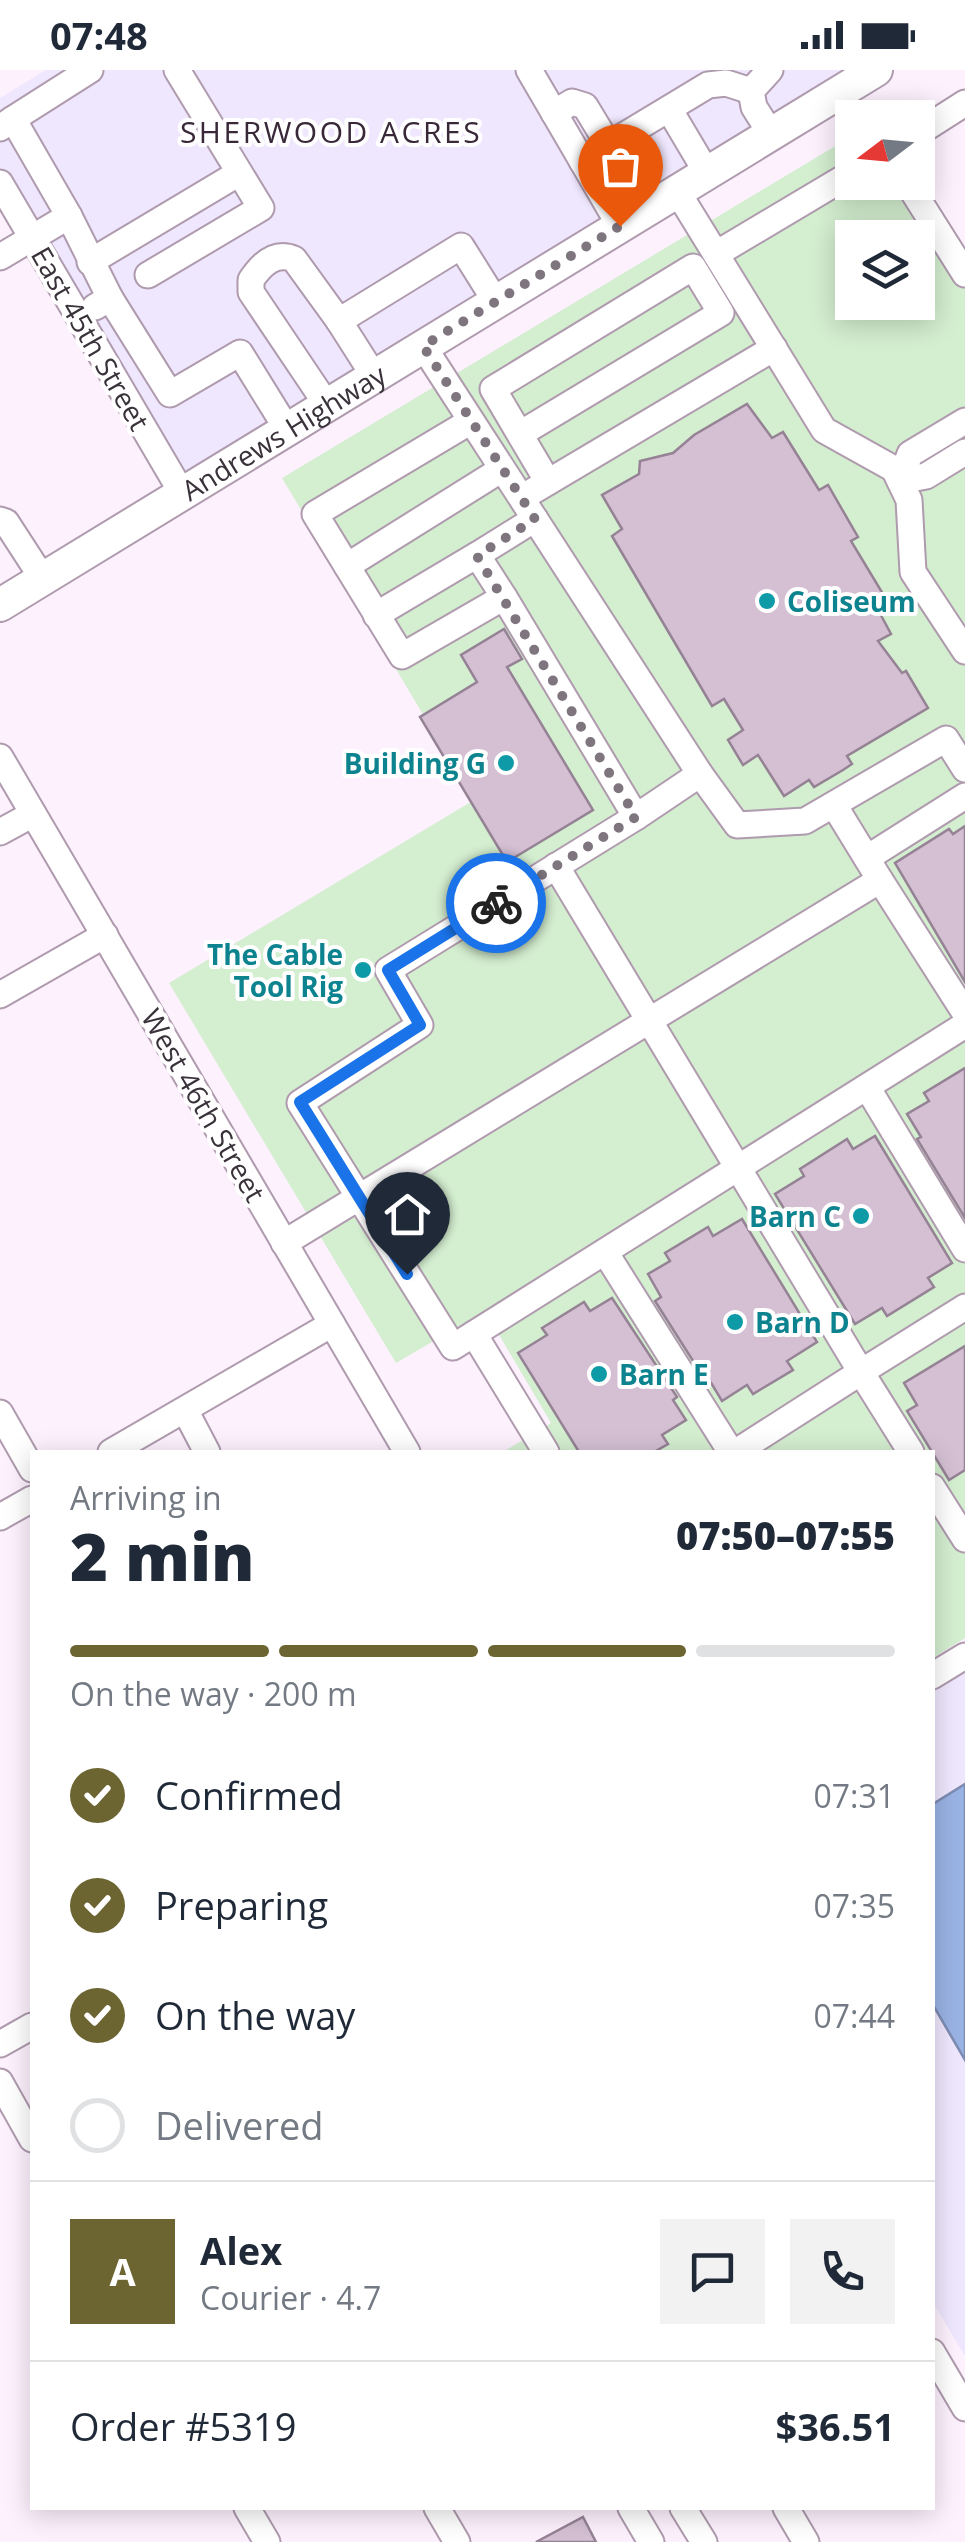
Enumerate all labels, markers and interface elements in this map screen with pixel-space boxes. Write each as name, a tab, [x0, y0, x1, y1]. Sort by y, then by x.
text: 07:48	[50, 9, 148, 61]
north arrow	[835, 100, 935, 200]
map controls	[835, 100, 935, 320]
district label: SHERWOOD ACRES	[180, 111, 482, 152]
pin	[578, 124, 663, 227]
icon: bag	[593, 139, 648, 194]
button: layers	[835, 220, 935, 320]
street label: East 45th Street	[23, 239, 159, 437]
street label: Andrews Highway	[174, 355, 393, 509]
place label: Coliseum	[787, 582, 916, 620]
marker: Coliseum	[756, 590, 778, 612]
place label: Building G	[344, 744, 486, 782]
marker: Building G	[495, 752, 517, 774]
courier	[446, 853, 546, 953]
icon: bike	[469, 876, 524, 931]
place label: The Cable Tool Rig	[207, 935, 343, 1005]
marker: The Cable Tool Rig	[352, 959, 374, 981]
street label: West 46th Street	[133, 1002, 275, 1208]
pin	[365, 1172, 450, 1275]
icon: home	[380, 1187, 435, 1242]
place label: Barn C	[749, 1197, 841, 1235]
marker: Barn C	[850, 1205, 872, 1227]
place label: Barn D	[755, 1303, 850, 1341]
marker: Barn D	[724, 1311, 746, 1333]
place label: Barn E	[619, 1355, 709, 1393]
marker: Barn E	[588, 1363, 610, 1385]
text: Arriving in	[70, 1476, 222, 1519]
text: 07:50–07:55	[676, 1509, 895, 1561]
text: 2 min	[70, 1512, 255, 1600]
text: On the way · 200 m	[70, 1672, 357, 1715]
icon: check	[70, 1768, 125, 1823]
text: Confirmed	[155, 1769, 343, 1821]
text: 07:31	[813, 1774, 895, 1817]
icon: check	[70, 1878, 125, 1933]
text: Preparing	[155, 1879, 328, 1931]
text: 07:35	[813, 1884, 895, 1927]
icon: check	[70, 1988, 125, 2043]
text: On the way	[155, 1989, 355, 2041]
text: 07:44	[813, 1994, 895, 2037]
text: Delivered	[155, 2099, 324, 2151]
button: chat	[660, 2219, 765, 2324]
button: phone	[790, 2219, 895, 2324]
text: Alex	[200, 2224, 282, 2276]
text: A	[109, 2245, 136, 2297]
text: Courier · 4.7	[200, 2276, 381, 2319]
text: Order #5319	[70, 2400, 297, 2452]
text: $36.51	[776, 2400, 895, 2452]

